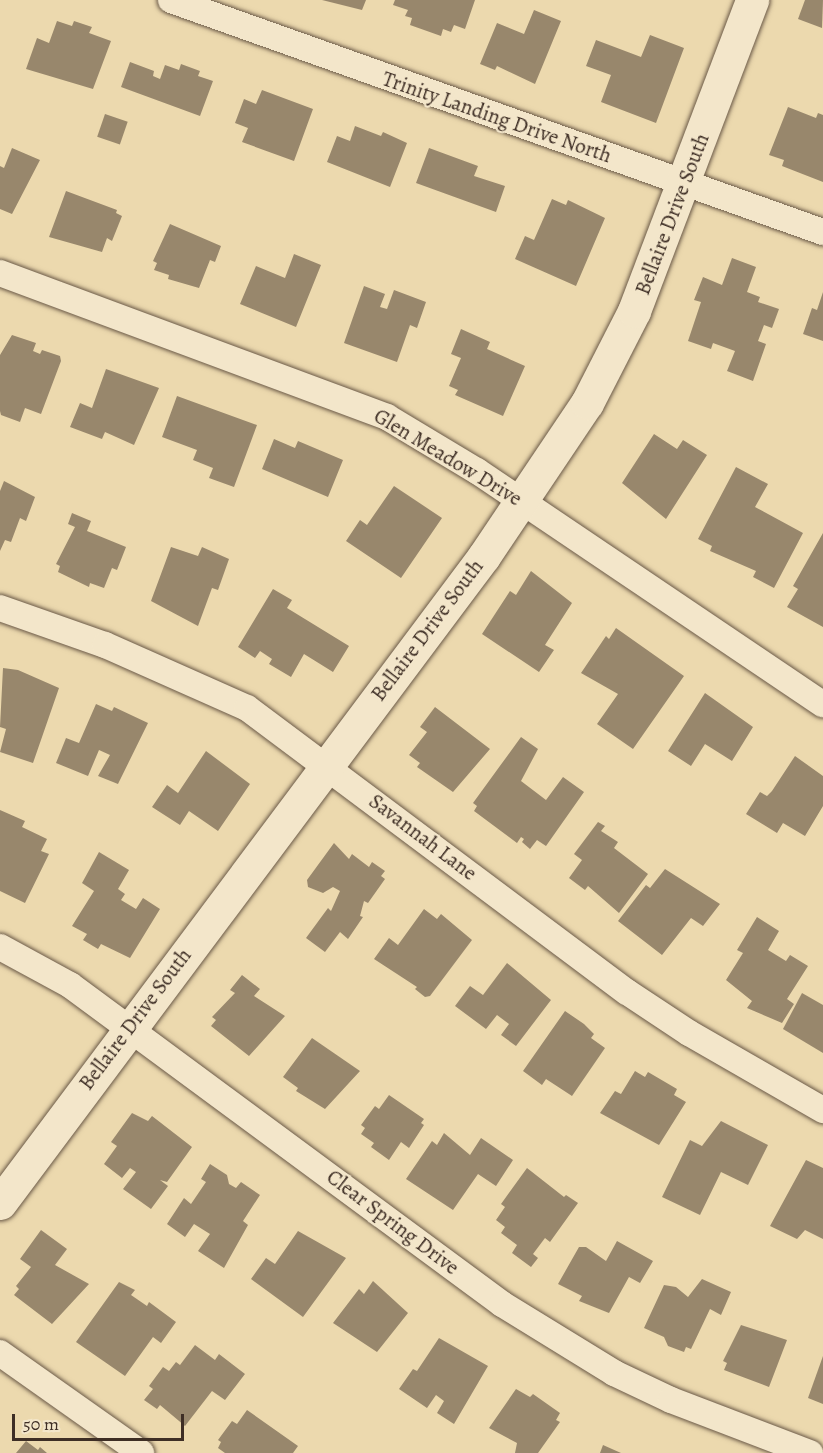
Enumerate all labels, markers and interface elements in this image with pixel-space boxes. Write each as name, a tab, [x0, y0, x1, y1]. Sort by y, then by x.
street label: Trinity Landing Drive North	[379, 66, 615, 168]
street label: Bellaire Drive South	[630, 130, 714, 298]
street label: Glen Meadow Drive	[369, 403, 527, 511]
street label: Bellaire Drive South	[365, 554, 489, 706]
street label: Savannah Lane	[364, 788, 482, 886]
street label: Bellaire Drive South	[73, 943, 197, 1095]
street label: Clear Spring Drive	[322, 1164, 464, 1280]
scale bar	[15, 1402, 188, 1440]
text: 50 m	[23, 1412, 59, 1436]

